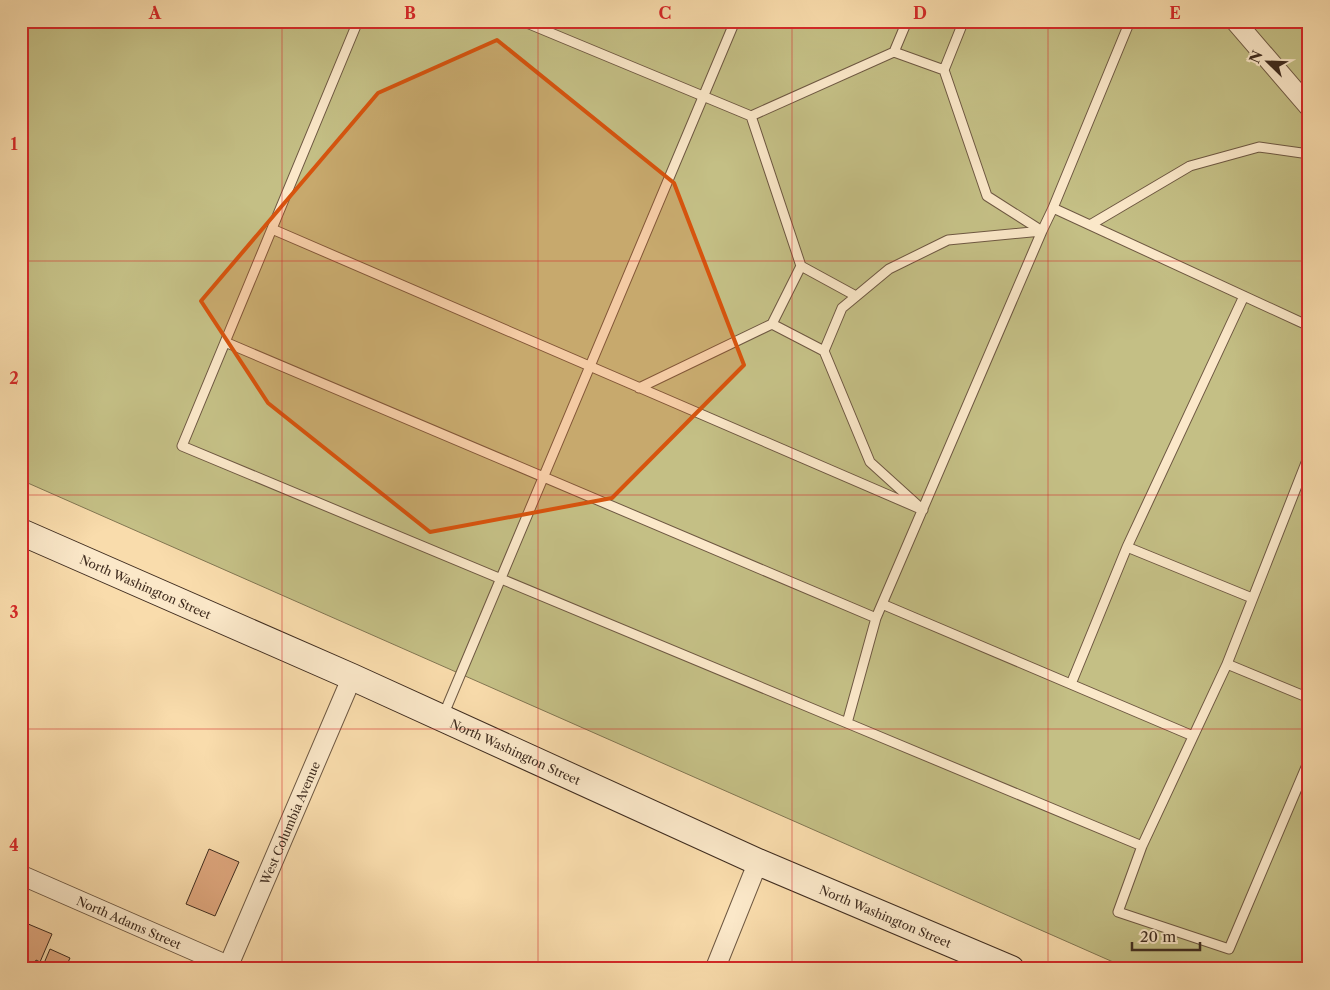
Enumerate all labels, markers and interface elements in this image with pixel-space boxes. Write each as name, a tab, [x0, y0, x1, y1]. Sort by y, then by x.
text: A	[148, 3, 162, 23]
text: B	[404, 3, 416, 23]
text: C	[659, 3, 671, 23]
text: D	[913, 3, 927, 23]
text: E	[1169, 3, 1181, 23]
north arrow	[1242, 38, 1292, 88]
text: N	[1245, 48, 1267, 66]
text: 1	[10, 134, 18, 154]
text: 2	[9, 368, 19, 388]
street label: North Washington Street	[78, 551, 214, 622]
text: 3	[9, 602, 19, 622]
street label: North Washington Street	[448, 715, 584, 788]
street label: West Columbia Avenue	[256, 759, 323, 888]
text: 4	[9, 835, 19, 855]
street label: North Washington Street	[817, 881, 954, 951]
street label: North Adams Street	[75, 893, 184, 952]
scale bar	[1132, 920, 1200, 952]
text: 20 m	[1140, 927, 1176, 946]

